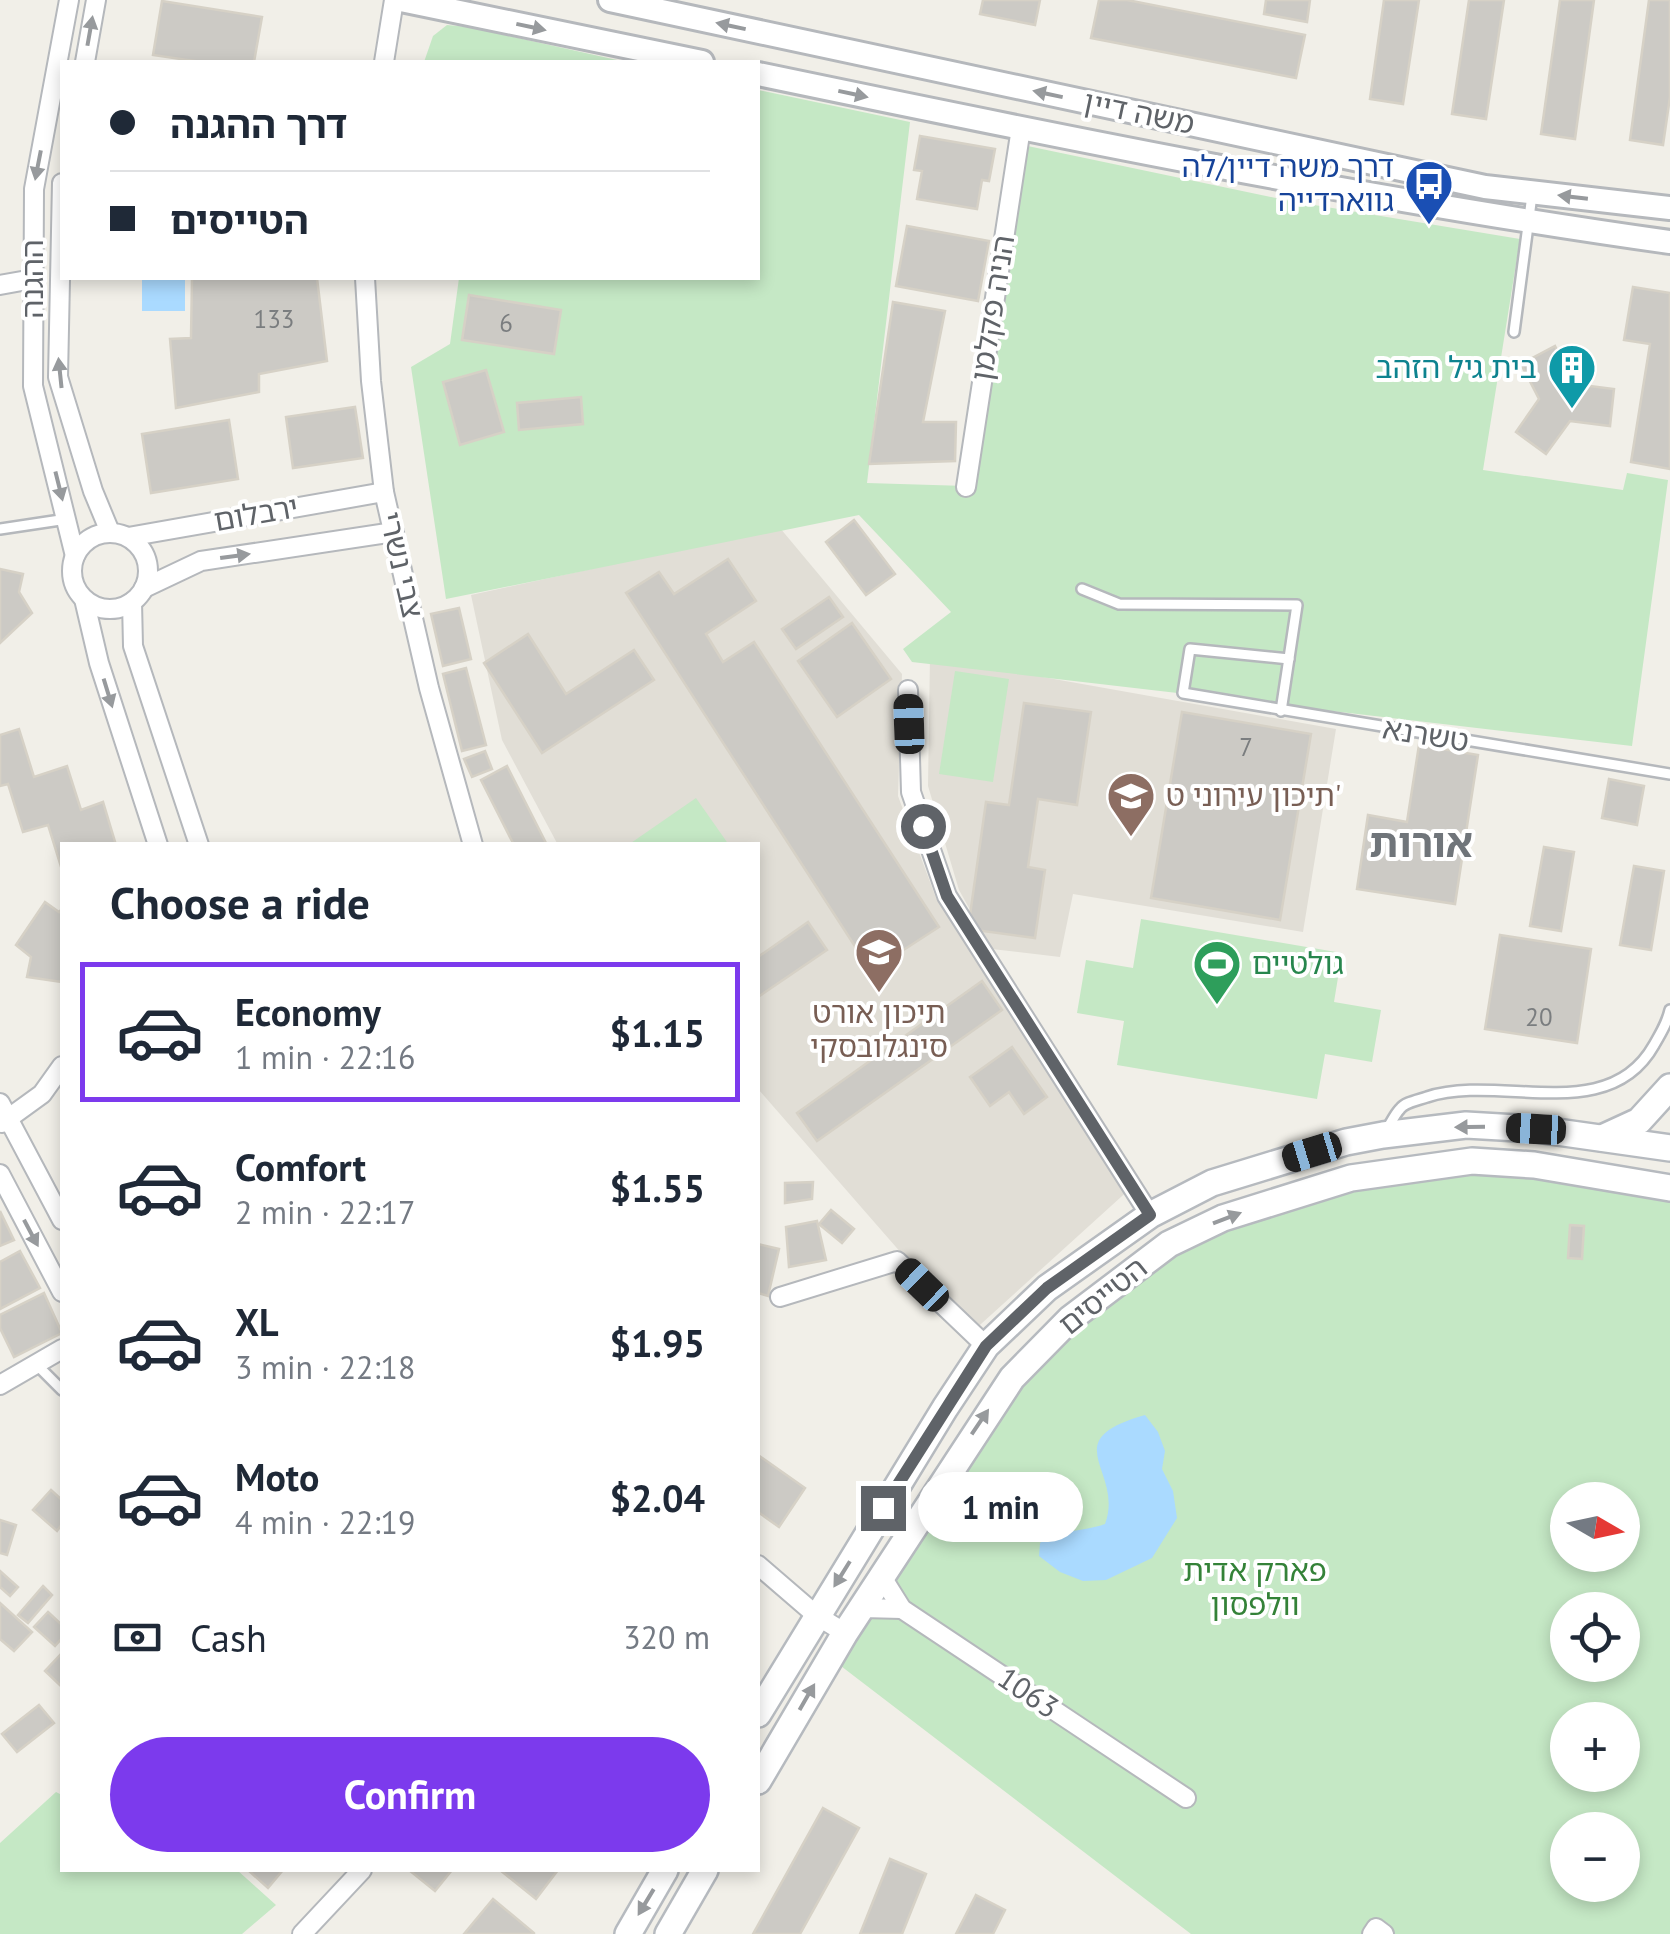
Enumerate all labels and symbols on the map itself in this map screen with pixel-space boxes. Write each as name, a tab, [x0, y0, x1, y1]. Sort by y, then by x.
one-way arrow	[83, 15, 98, 46]
one-way arrow	[715, 17, 746, 33]
one-way arrow	[516, 20, 547, 35]
street label: משה דיין	[1080, 81, 1198, 142]
one-way arrow	[838, 86, 869, 102]
one-way arrow	[1033, 86, 1064, 101]
place label: דרך משה דיין/לה גווארדייה	[1182, 146, 1394, 219]
one-way arrow	[30, 149, 46, 180]
bus stop icon: דרך משה דיין/לה גווארדייה	[1403, 158, 1455, 226]
one-way arrow	[1557, 189, 1589, 205]
street label: הניה פקלמן	[961, 232, 1022, 383]
street label: ההגנה	[12, 239, 51, 319]
house number: 133	[254, 303, 294, 335]
house number: 6	[499, 307, 513, 339]
building icon: בית גיל הזהב	[1546, 342, 1598, 410]
place label: בית גיל הזהב	[1376, 347, 1537, 386]
one-way arrow	[52, 357, 68, 388]
one-way arrow	[51, 471, 67, 502]
street label: ירבלום	[211, 486, 301, 539]
street label: צבי נשרי	[371, 508, 434, 621]
one-way arrow	[219, 547, 251, 563]
one-way arrow	[101, 678, 116, 709]
car	[893, 693, 925, 755]
street label: טשרנא	[1380, 707, 1472, 760]
house number: 7	[1239, 731, 1253, 763]
school or university icon: תיכון עירוני ט'	[1105, 770, 1157, 838]
place label: תיכון עירוני ט'	[1166, 775, 1341, 814]
route start	[901, 804, 946, 849]
district label: אורות	[1369, 816, 1473, 868]
school or university icon: תיכון אורט סינגלובסקי	[853, 926, 905, 994]
sports icon: גולטיים	[1191, 938, 1243, 1006]
place label: גולטיים	[1252, 943, 1344, 982]
place label: תיכון אורט סינגלובסקי	[810, 992, 948, 1065]
house number: 20	[1525, 1001, 1553, 1033]
car	[1505, 1112, 1567, 1146]
one-way arrow	[1454, 1119, 1486, 1135]
car	[1279, 1129, 1345, 1175]
one-way arrow	[1212, 1209, 1242, 1225]
one-way arrow	[22, 1219, 39, 1248]
street label: הטייסים	[1050, 1247, 1154, 1342]
car	[890, 1253, 954, 1317]
one-way arrow	[971, 1409, 989, 1436]
callout: 1 min	[918, 1473, 1083, 1543]
north arrow	[1550, 1482, 1640, 1572]
route end	[861, 1486, 906, 1531]
park label: פארק אדית וולפסון	[1183, 1550, 1327, 1623]
one-way arrow	[834, 1560, 851, 1588]
street label: 1063	[991, 1657, 1067, 1726]
one-way arrow	[798, 1683, 815, 1711]
one-way arrow	[638, 1888, 656, 1916]

